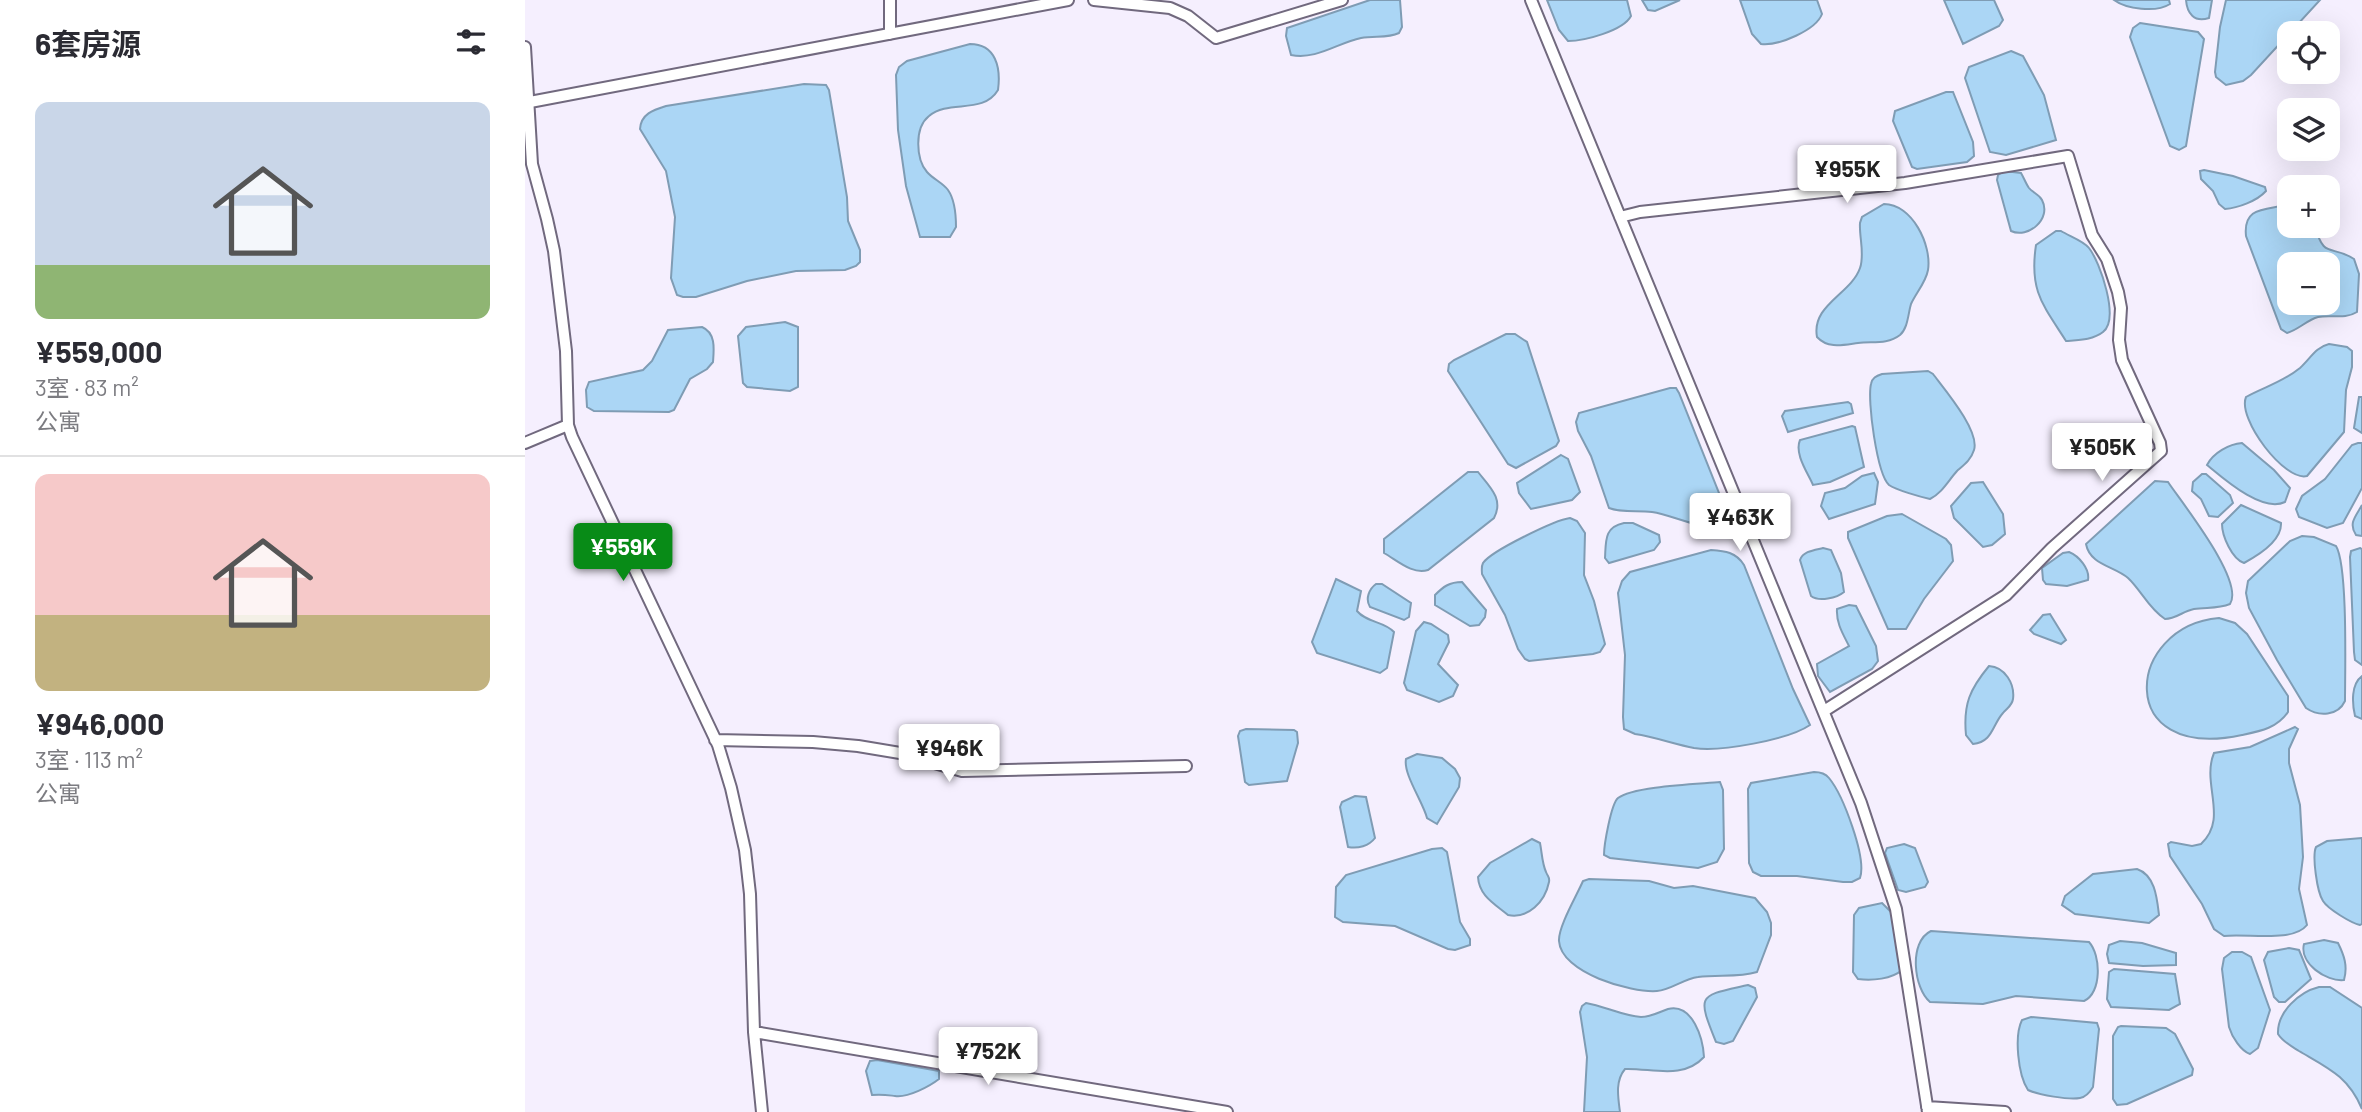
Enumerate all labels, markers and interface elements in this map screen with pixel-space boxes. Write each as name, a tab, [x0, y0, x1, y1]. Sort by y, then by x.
map controls	[2277, 21, 2340, 315]
button: locate	[2277, 21, 2340, 84]
icon: filters	[452, 23, 490, 61]
text: 6套房源	[35, 25, 141, 61]
button: layers	[2277, 98, 2340, 161]
pin: ¥955K	[1798, 146, 1896, 205]
icon: home	[200, 148, 326, 274]
text: ¥955K	[1813, 154, 1881, 182]
button: +	[2277, 175, 2340, 238]
button: −	[2277, 252, 2340, 315]
text: ¥559,000	[35, 333, 162, 369]
text: 3室 · 83 m²	[35, 373, 139, 401]
text: 公寓	[35, 407, 81, 435]
pin: ¥505K	[2053, 424, 2151, 483]
text: ¥505K	[2068, 432, 2136, 460]
pin: ¥463K	[1691, 494, 1789, 553]
text: ¥463K	[1706, 502, 1774, 530]
icon: home	[200, 520, 326, 646]
pin: ¥559K	[574, 524, 672, 583]
text: ¥559K	[589, 532, 657, 560]
text: ¥946,000	[35, 705, 164, 741]
pin: ¥946K	[900, 724, 998, 784]
text: ¥946K	[915, 733, 983, 761]
text: 3室 · 113 m²	[35, 745, 143, 773]
text: 公寓	[35, 779, 81, 807]
pin: ¥752K	[939, 1028, 1037, 1087]
text: ¥752K	[955, 1036, 1021, 1064]

